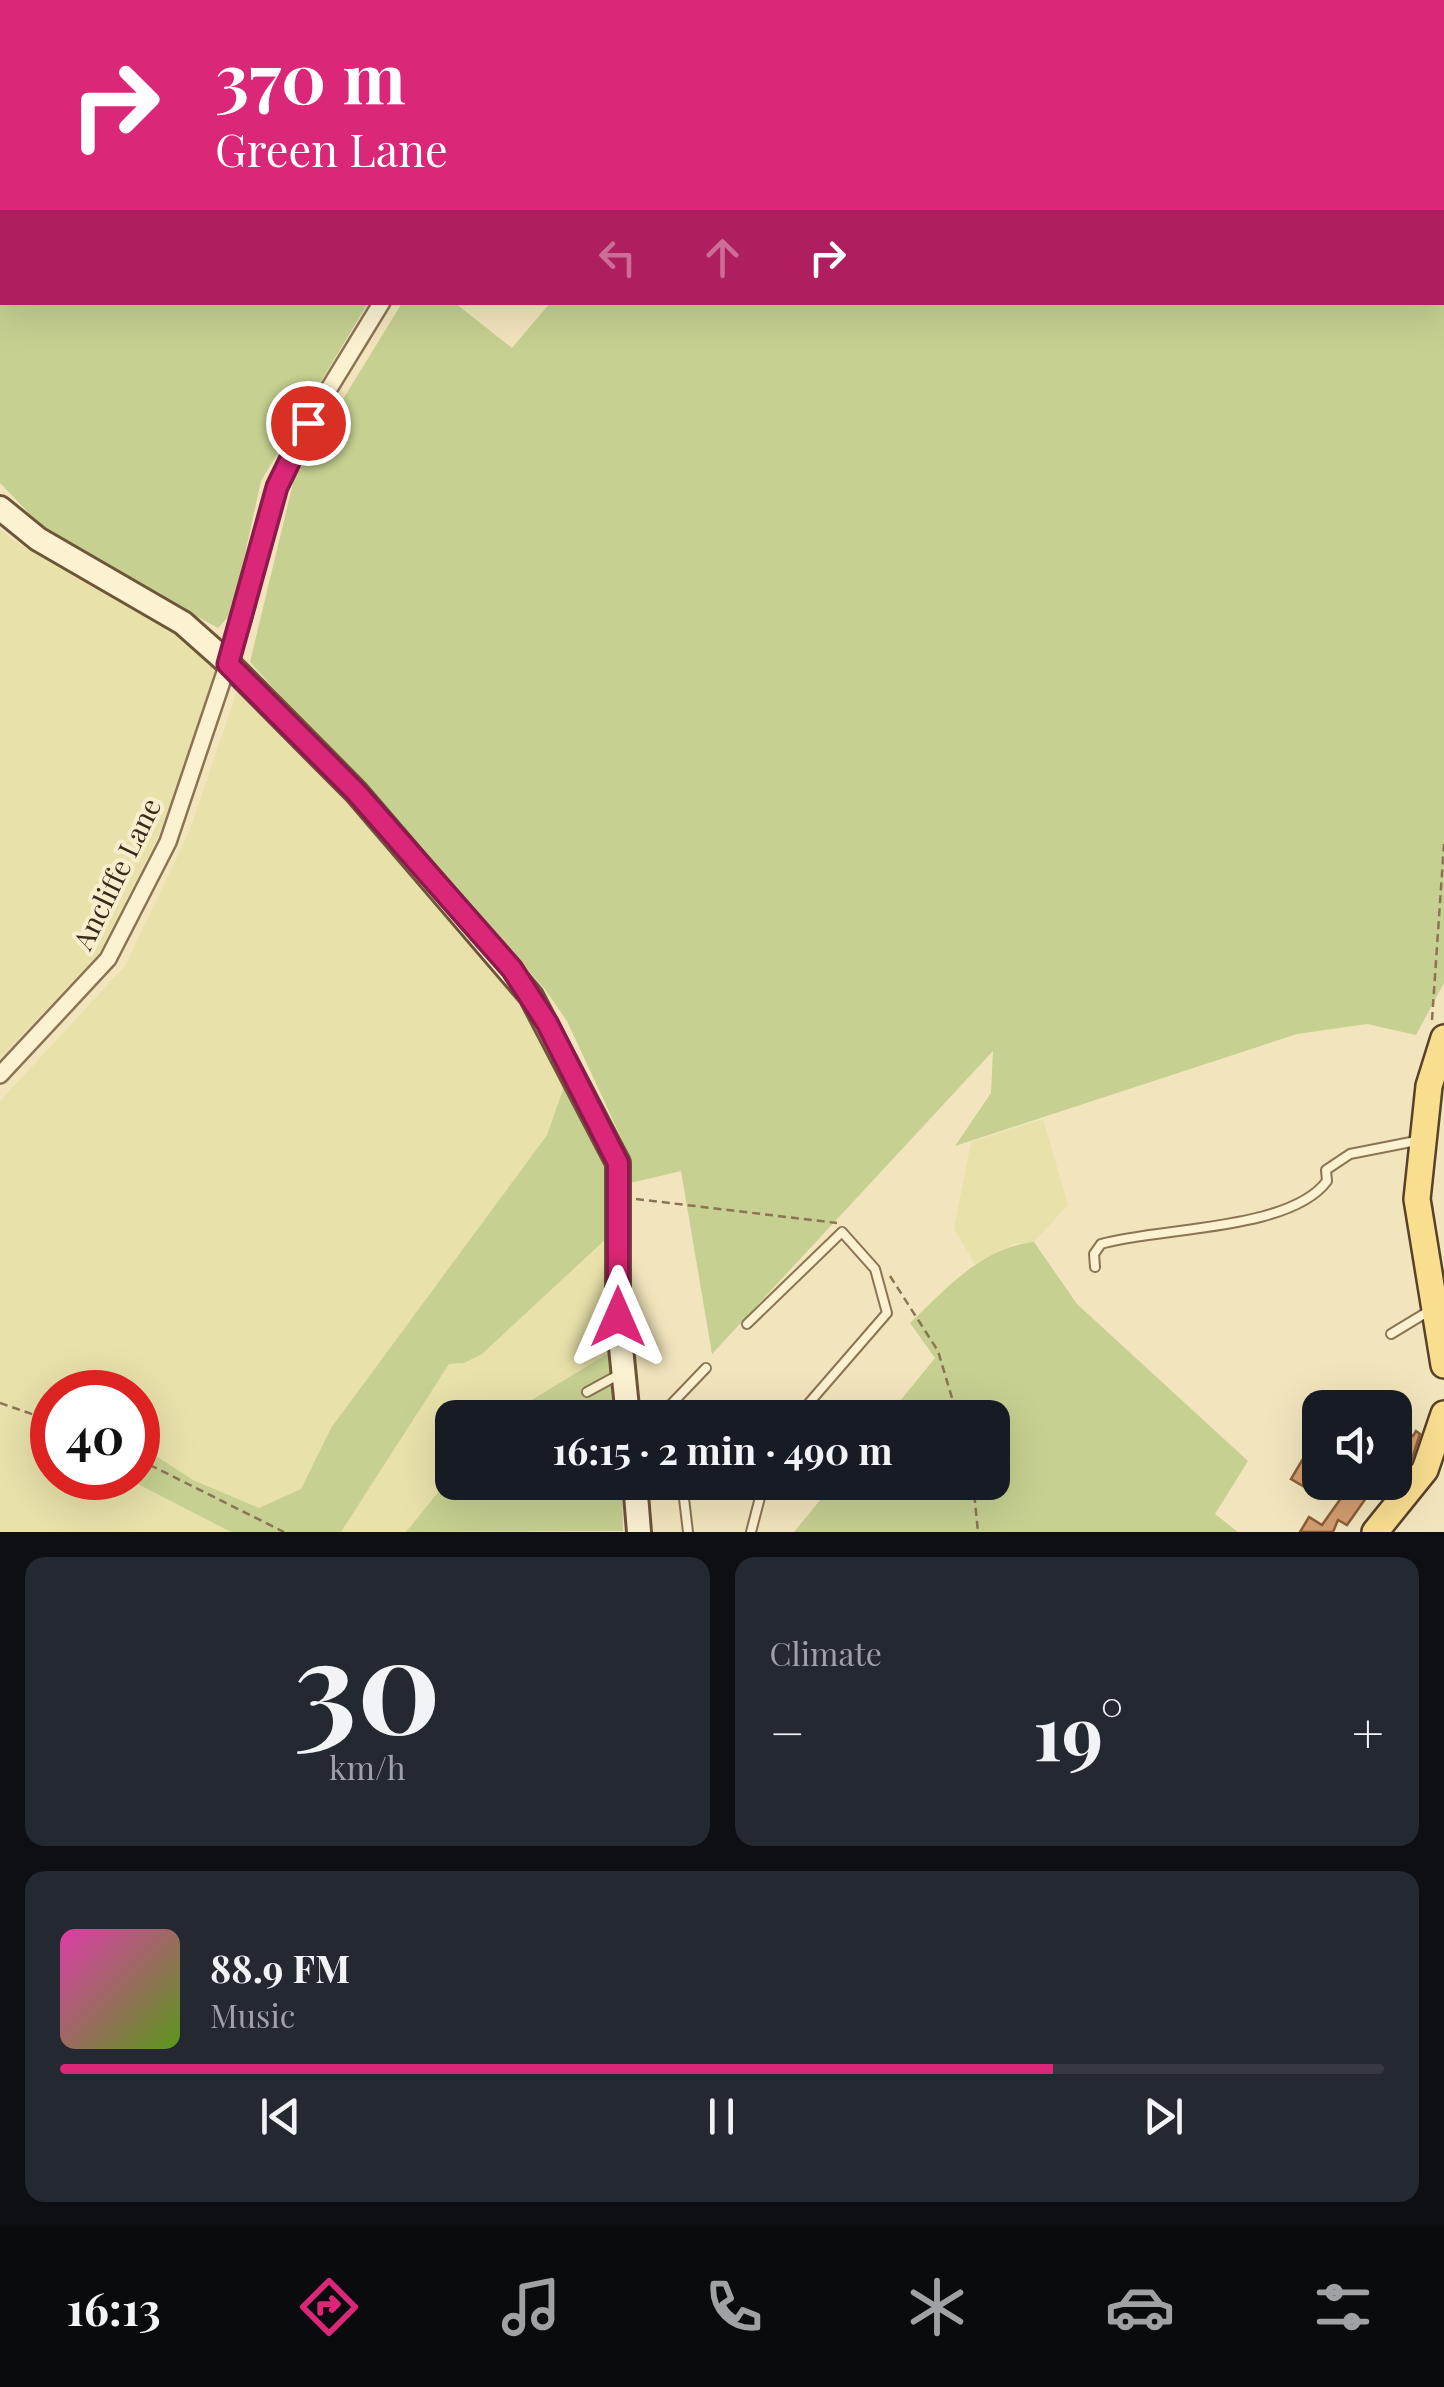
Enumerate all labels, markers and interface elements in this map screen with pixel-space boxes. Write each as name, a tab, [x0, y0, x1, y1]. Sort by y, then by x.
text: 370 m	[215, 28, 406, 122]
icon: right	[50, 40, 180, 170]
text: Green Lane	[215, 118, 448, 178]
icon: left	[590, 230, 645, 285]
icon: ahead	[695, 230, 750, 285]
icon: right	[800, 230, 855, 285]
pin	[266, 381, 351, 466]
icon: arrive	[281, 396, 336, 451]
street label: Ancliffe Lane	[63, 791, 168, 956]
position arrow	[566, 1265, 670, 1369]
speed limit sign: 40	[30, 1370, 160, 1500]
map controls	[1302, 1390, 1412, 1500]
button: sound	[1302, 1390, 1412, 1500]
text: 16:15 · 2 min · 490 m	[552, 1424, 893, 1475]
text: 30	[294, 1593, 441, 1767]
text: Climate	[770, 1631, 882, 1674]
text: 19°	[1033, 1680, 1124, 1780]
text: −	[770, 1694, 805, 1768]
text: +	[1352, 1694, 1384, 1768]
text: km/h	[329, 1745, 406, 1788]
text: 88.9 FM	[210, 1942, 350, 1993]
text: Music	[210, 1993, 295, 2036]
icon: previous	[253, 2089, 308, 2144]
icon: pause	[694, 2089, 749, 2144]
icon: next	[1136, 2089, 1191, 2144]
icon: directions	[294, 2272, 364, 2342]
icon: music	[496, 2272, 566, 2342]
icon: phone	[699, 2272, 769, 2342]
icon: climate	[902, 2272, 972, 2342]
icon: car	[1105, 2272, 1175, 2342]
icon: filters	[1308, 2272, 1378, 2342]
text: 16:13	[66, 2277, 161, 2337]

